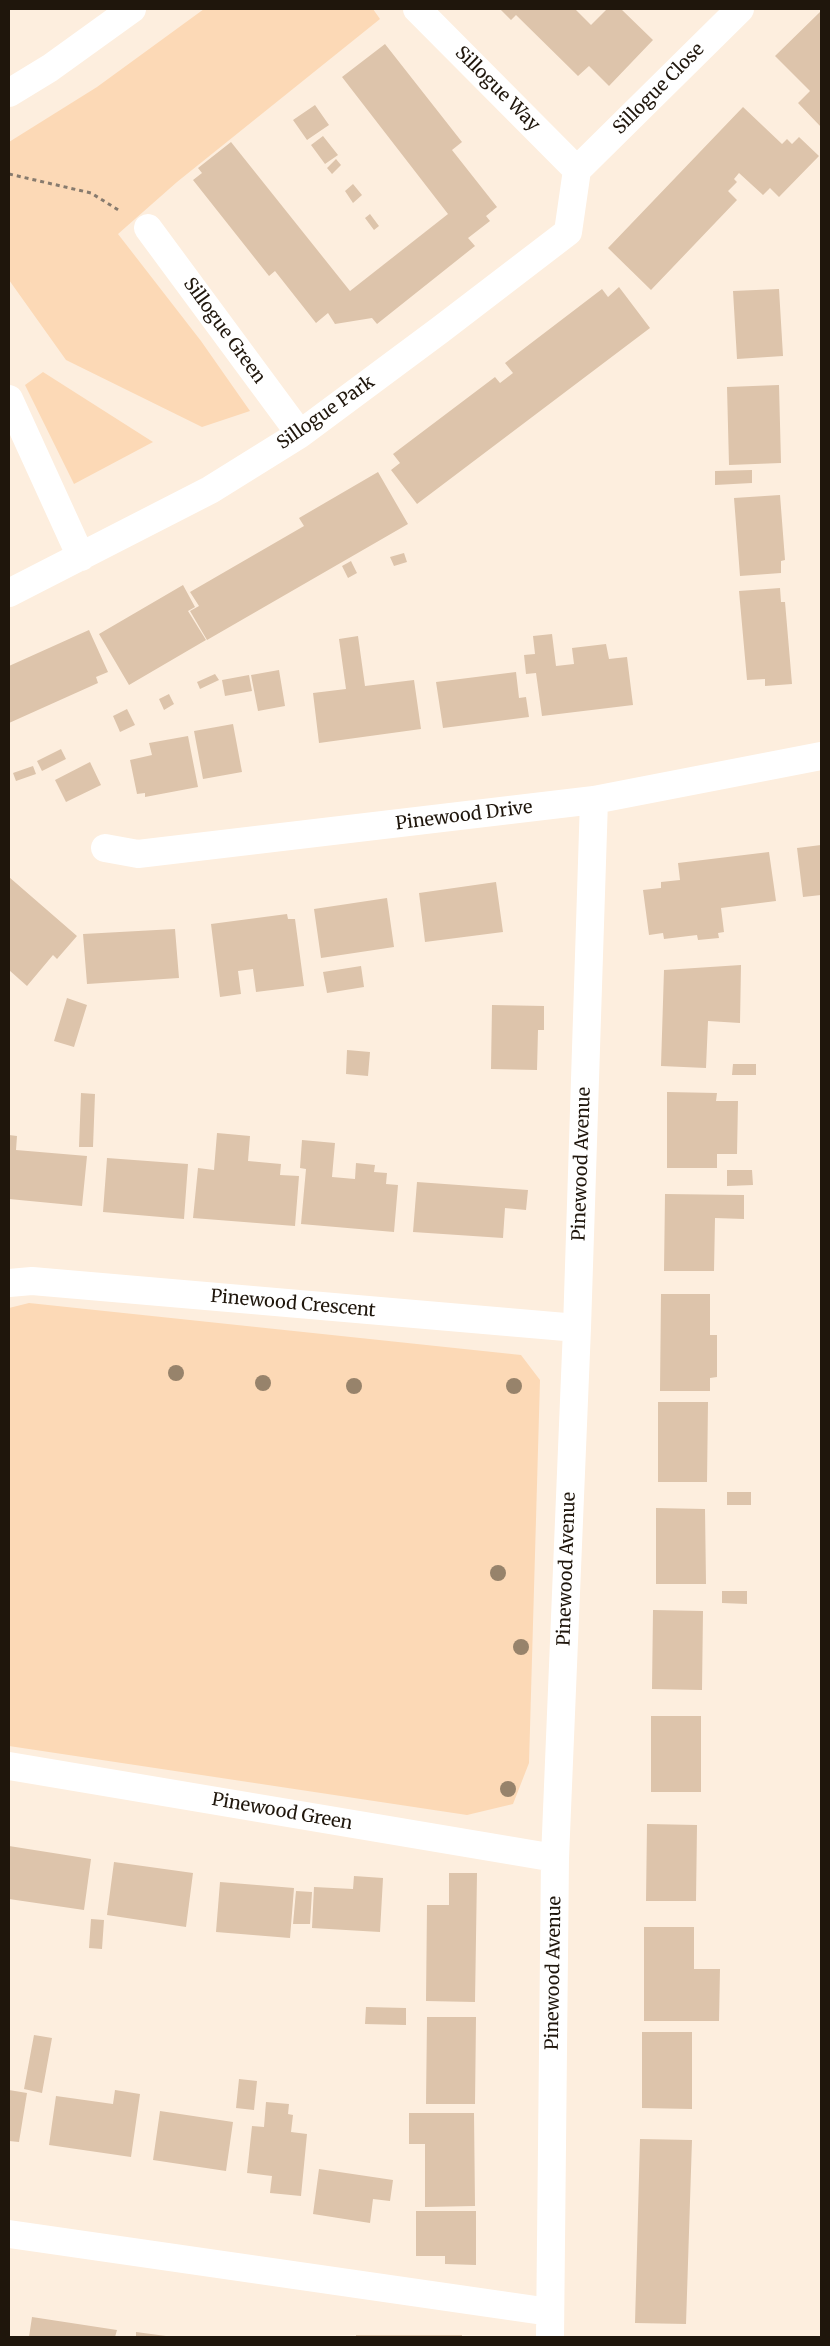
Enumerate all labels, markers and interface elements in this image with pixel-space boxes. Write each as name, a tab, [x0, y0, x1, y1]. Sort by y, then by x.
street label: Sillogue Close	[609, 39, 709, 139]
street label: Sillogue Way	[450, 42, 544, 136]
street label: Sillogue Green	[178, 274, 270, 388]
street label: Sillogue Park	[273, 372, 379, 454]
street label: Pinewood Drive	[394, 797, 534, 835]
street label: Pinewood Avenue	[569, 1087, 595, 1241]
street label: Pinewood Crescent	[210, 1286, 376, 1322]
street label: Pinewood Avenue	[554, 1492, 580, 1646]
street label: Pinewood Green	[210, 1789, 354, 1835]
street label: Pinewood Avenue	[542, 1896, 566, 2050]

